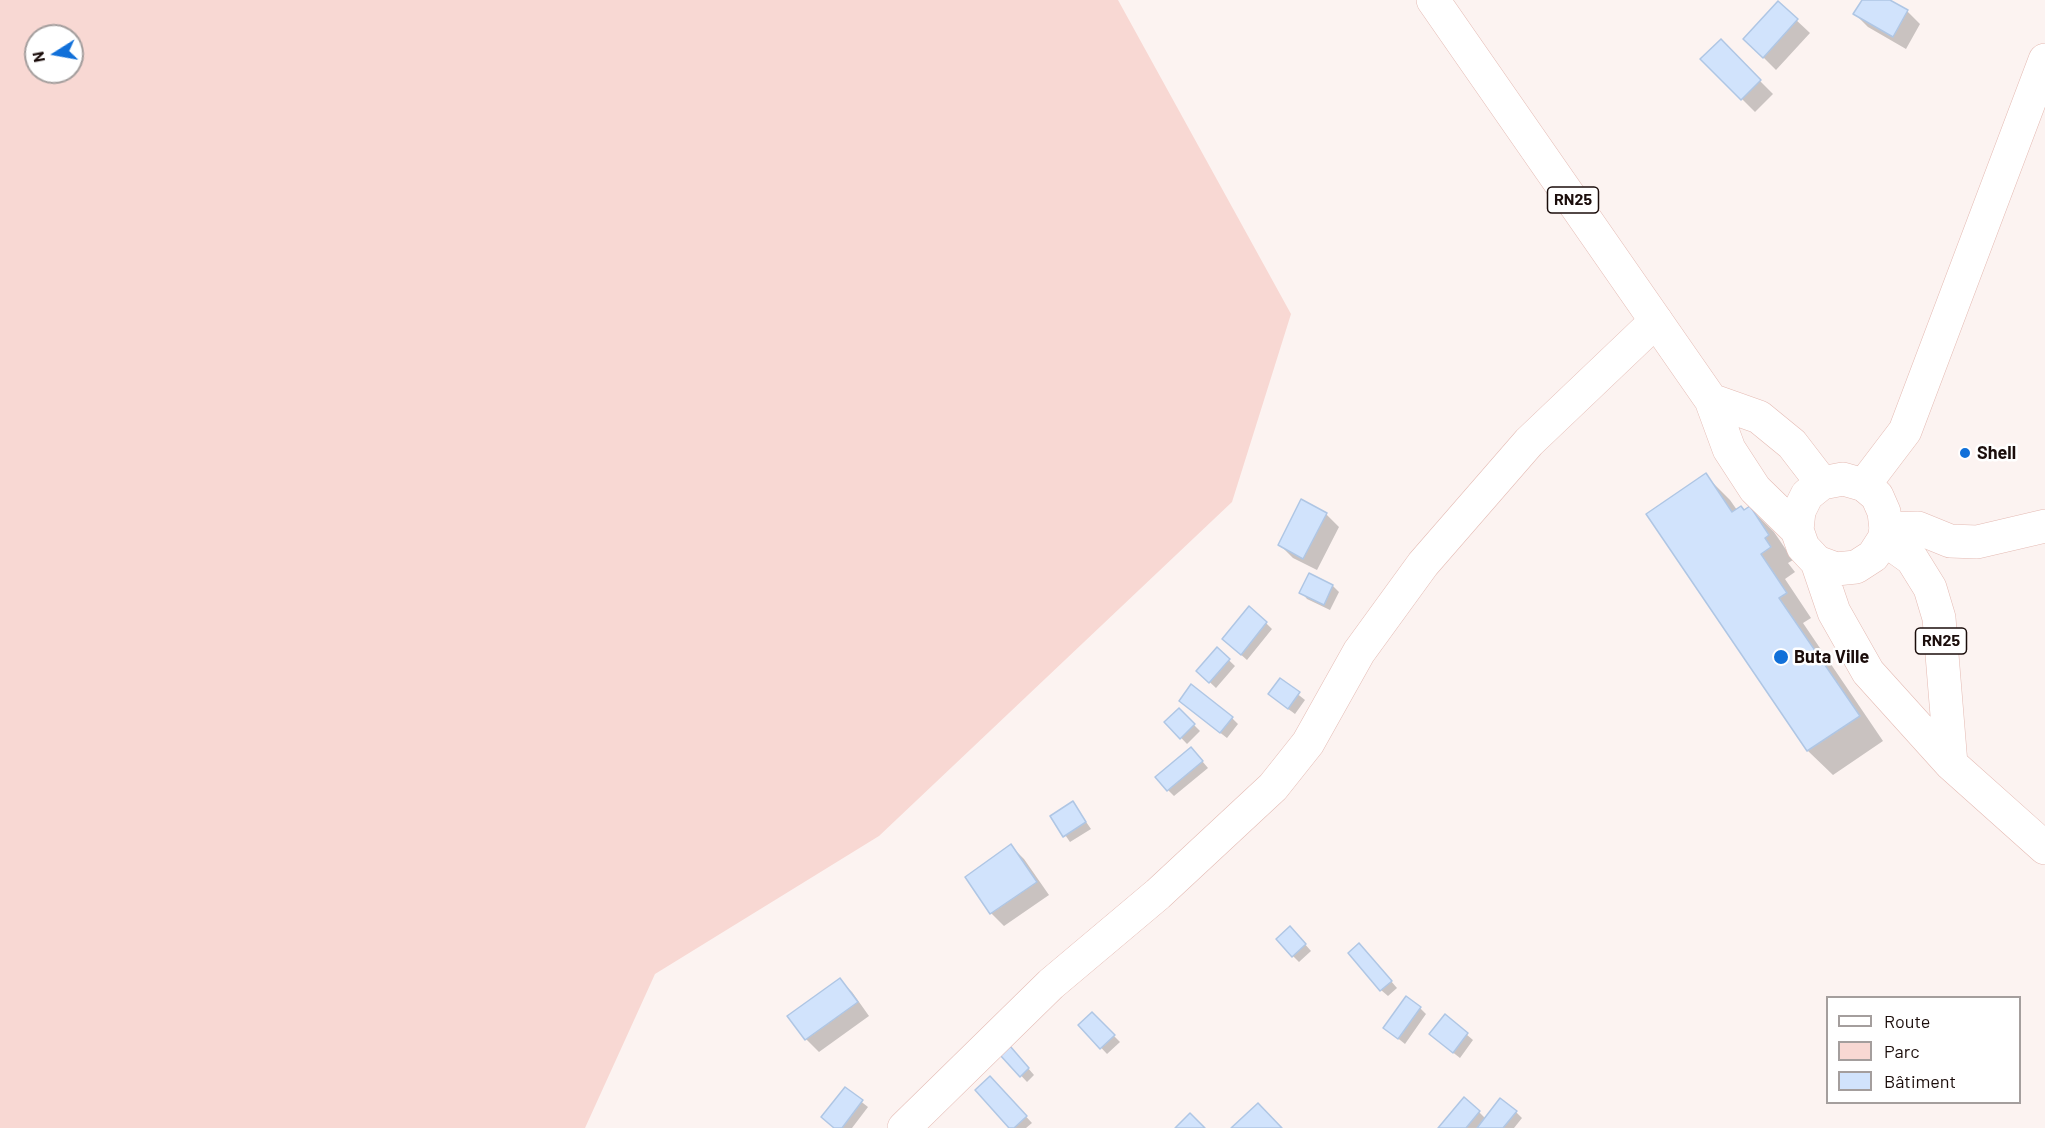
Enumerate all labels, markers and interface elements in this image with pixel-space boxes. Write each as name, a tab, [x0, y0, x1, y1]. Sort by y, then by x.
north arrow	[24, 24, 84, 84]
text: N	[27, 50, 48, 64]
road number: RN25	[1548, 187, 1598, 213]
place label: Shell	[1977, 442, 2016, 464]
marker: Shell	[1958, 446, 1972, 460]
road number: RN25	[1916, 628, 1966, 654]
place label: Buta Ville	[1794, 646, 1869, 668]
marker: Buta Ville	[1772, 648, 1790, 666]
legend	[1826, 996, 2021, 1104]
text: Route	[1884, 1010, 1930, 1032]
text: Parc	[1884, 1040, 1920, 1062]
text: Bâtiment	[1884, 1070, 1956, 1092]

